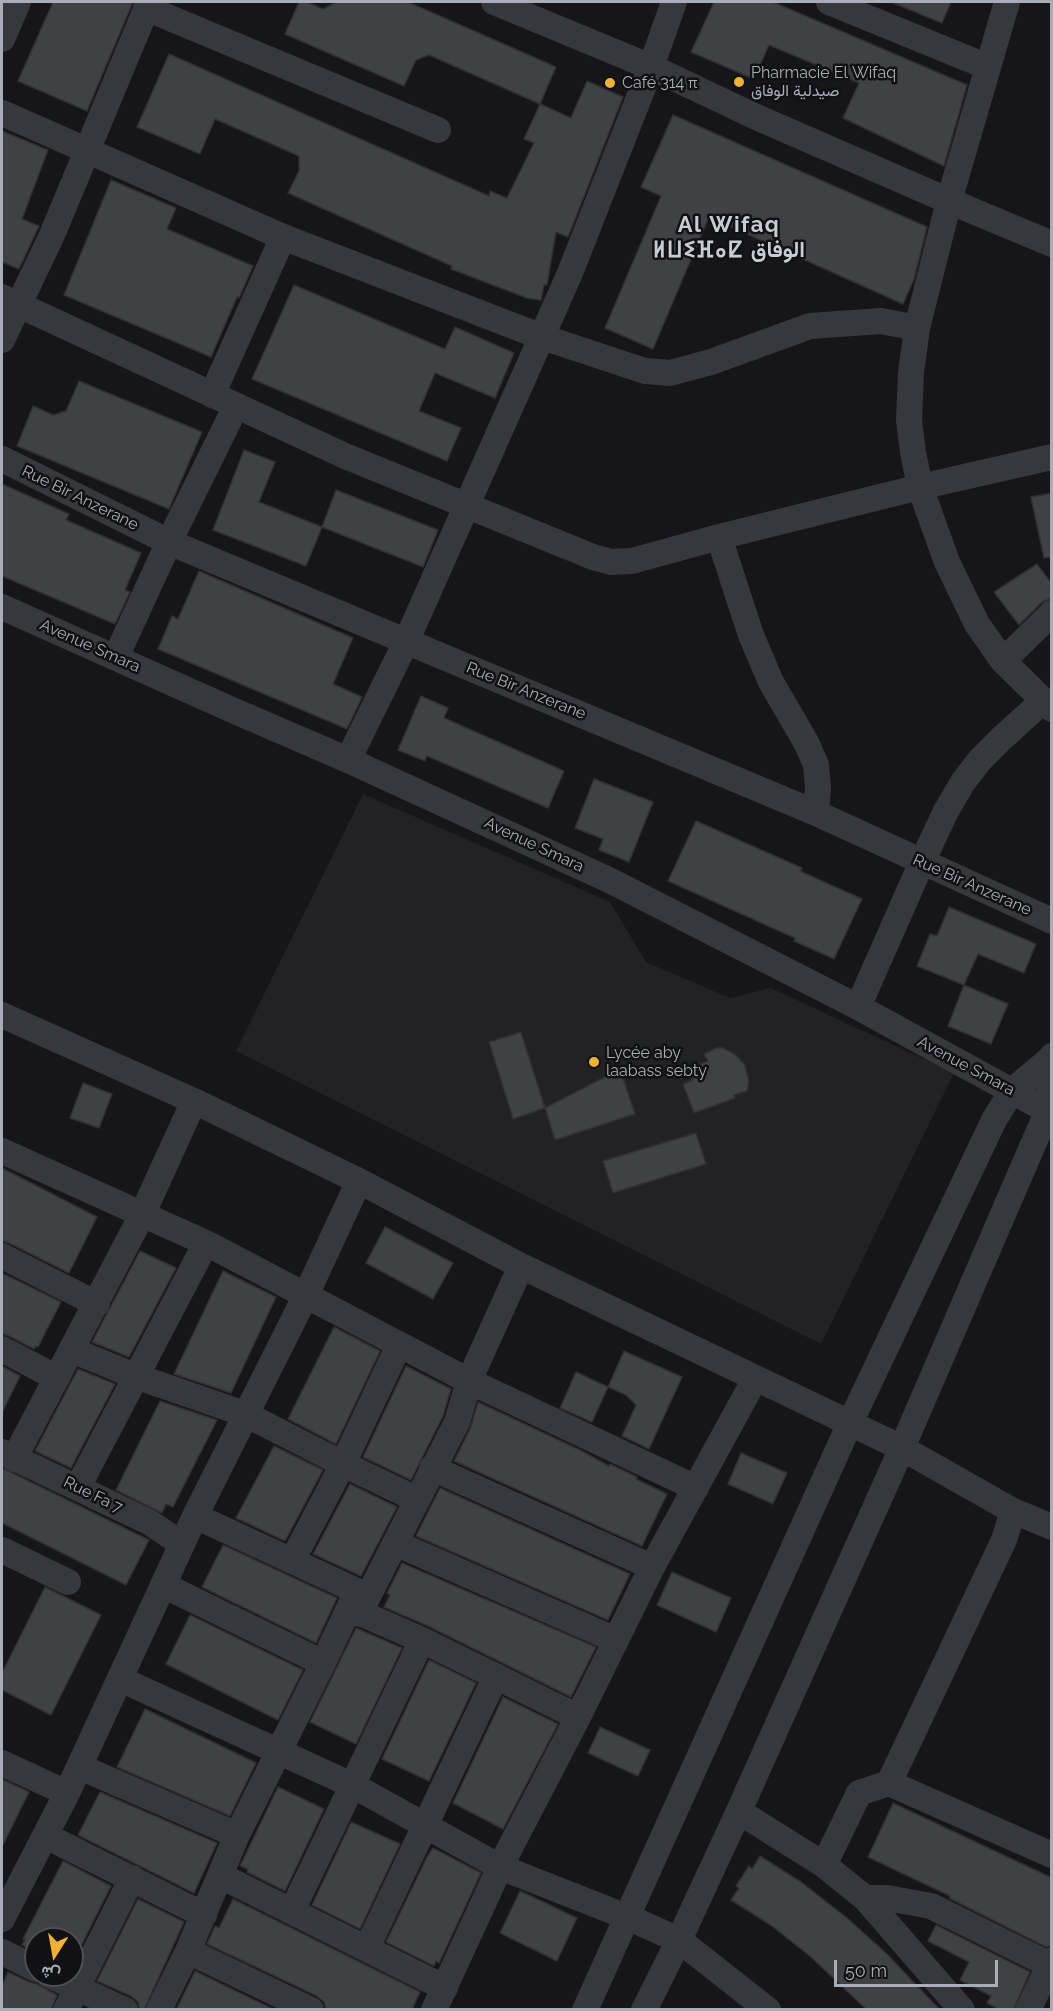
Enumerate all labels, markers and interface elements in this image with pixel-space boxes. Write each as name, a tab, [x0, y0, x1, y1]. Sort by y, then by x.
place label: Pharmacie El Wifaq صيدلية الوفاق	[751, 63, 896, 101]
place label: Café 314 π	[622, 73, 698, 93]
marker: Pharmacie El Wifaq صيدلية الوفاق	[732, 75, 746, 89]
marker: Café 314 π	[603, 76, 617, 90]
district label: Al Wifaq ⵍⵡⵉⴼⴰⵇ الوفاق	[658, 212, 800, 264]
street label: Rue Bir Anzerane	[19, 461, 141, 535]
street label: Avenue Smara	[37, 615, 143, 677]
street label: Rue Bir Anzerane	[463, 658, 589, 724]
street label: Avenue Smara	[481, 814, 587, 876]
street label: Rue Bir Anzerane	[910, 850, 1034, 920]
street label: Avenue Smara	[914, 1032, 1018, 1100]
place label: Lycée aby laabass sebty	[606, 1043, 707, 1081]
marker: Lycée aby laabass sebty	[587, 1055, 601, 1069]
street label: Rue Fa 7	[60, 1473, 126, 1517]
north arrow	[24, 1927, 84, 1987]
scale bar	[837, 1948, 1000, 1986]
text: 50 m	[845, 1960, 887, 1981]
text: ش	[40, 1962, 62, 1984]

